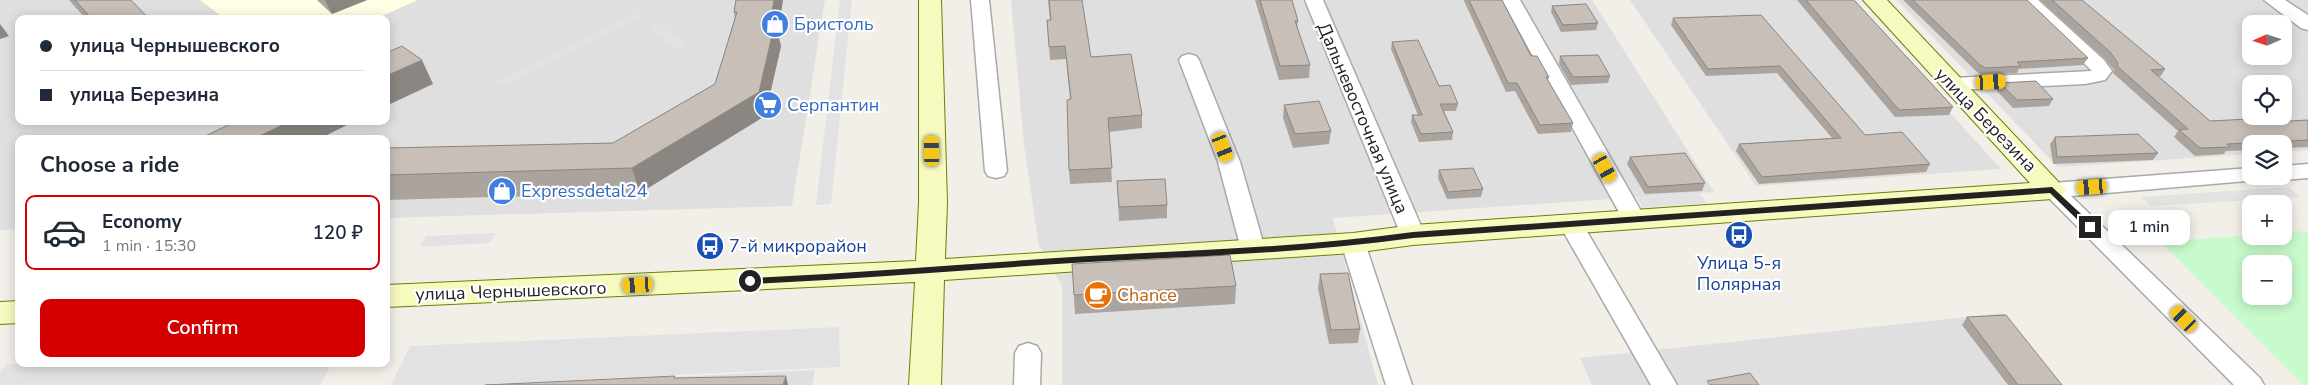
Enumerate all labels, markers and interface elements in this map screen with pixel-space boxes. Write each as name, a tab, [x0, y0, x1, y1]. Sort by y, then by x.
shop icon: Бристоль	[760, 9, 790, 39]
place label: Бристоль	[794, 12, 874, 36]
north arrow	[2242, 15, 2292, 65]
map controls	[2242, 15, 2292, 305]
street label: Дальневосточная улица	[1312, 19, 1414, 217]
text: улица Чернышевского	[70, 33, 280, 59]
street label: улица Березина	[1930, 63, 2042, 177]
car	[1975, 74, 2006, 90]
button: locate	[2242, 75, 2292, 125]
text: улица Березина	[70, 82, 219, 108]
supermarket icon: Серпантин	[753, 90, 783, 120]
place label: Серпантин	[787, 93, 879, 117]
car	[1210, 130, 1235, 164]
button: layers	[2242, 135, 2292, 185]
car	[924, 136, 939, 166]
text: Choose a ride	[40, 150, 179, 180]
car	[1591, 151, 1618, 185]
shop icon: Expressdetal24	[487, 176, 517, 206]
car	[2076, 178, 2107, 196]
place label: Expressdetal24	[521, 179, 648, 203]
button: +	[2242, 195, 2292, 245]
text: Economy	[102, 209, 182, 235]
icon: car	[42, 210, 87, 255]
callout: 1 min	[2108, 210, 2190, 244]
route end	[2079, 216, 2101, 238]
text: 1 min	[2129, 216, 2169, 238]
text: 120 ₽	[312, 220, 363, 246]
bus stop icon: Улица 5-я Полярная	[1724, 220, 1754, 250]
bus stop icon: 7-й микрорайон	[695, 231, 725, 261]
place label: 7-й микрорайон	[729, 234, 867, 258]
text: 1 min · 15:30	[102, 235, 196, 257]
place label: Улица 5-я Полярная	[1696, 251, 1781, 296]
button: −	[2242, 255, 2292, 305]
route start	[739, 270, 761, 292]
street label: улица Чернышевского	[415, 276, 607, 306]
car	[622, 277, 653, 293]
cafe icon: Chance	[1083, 280, 1113, 310]
place label: Chance	[1117, 283, 1177, 307]
button: Confirm	[40, 299, 365, 357]
car	[2168, 303, 2199, 335]

